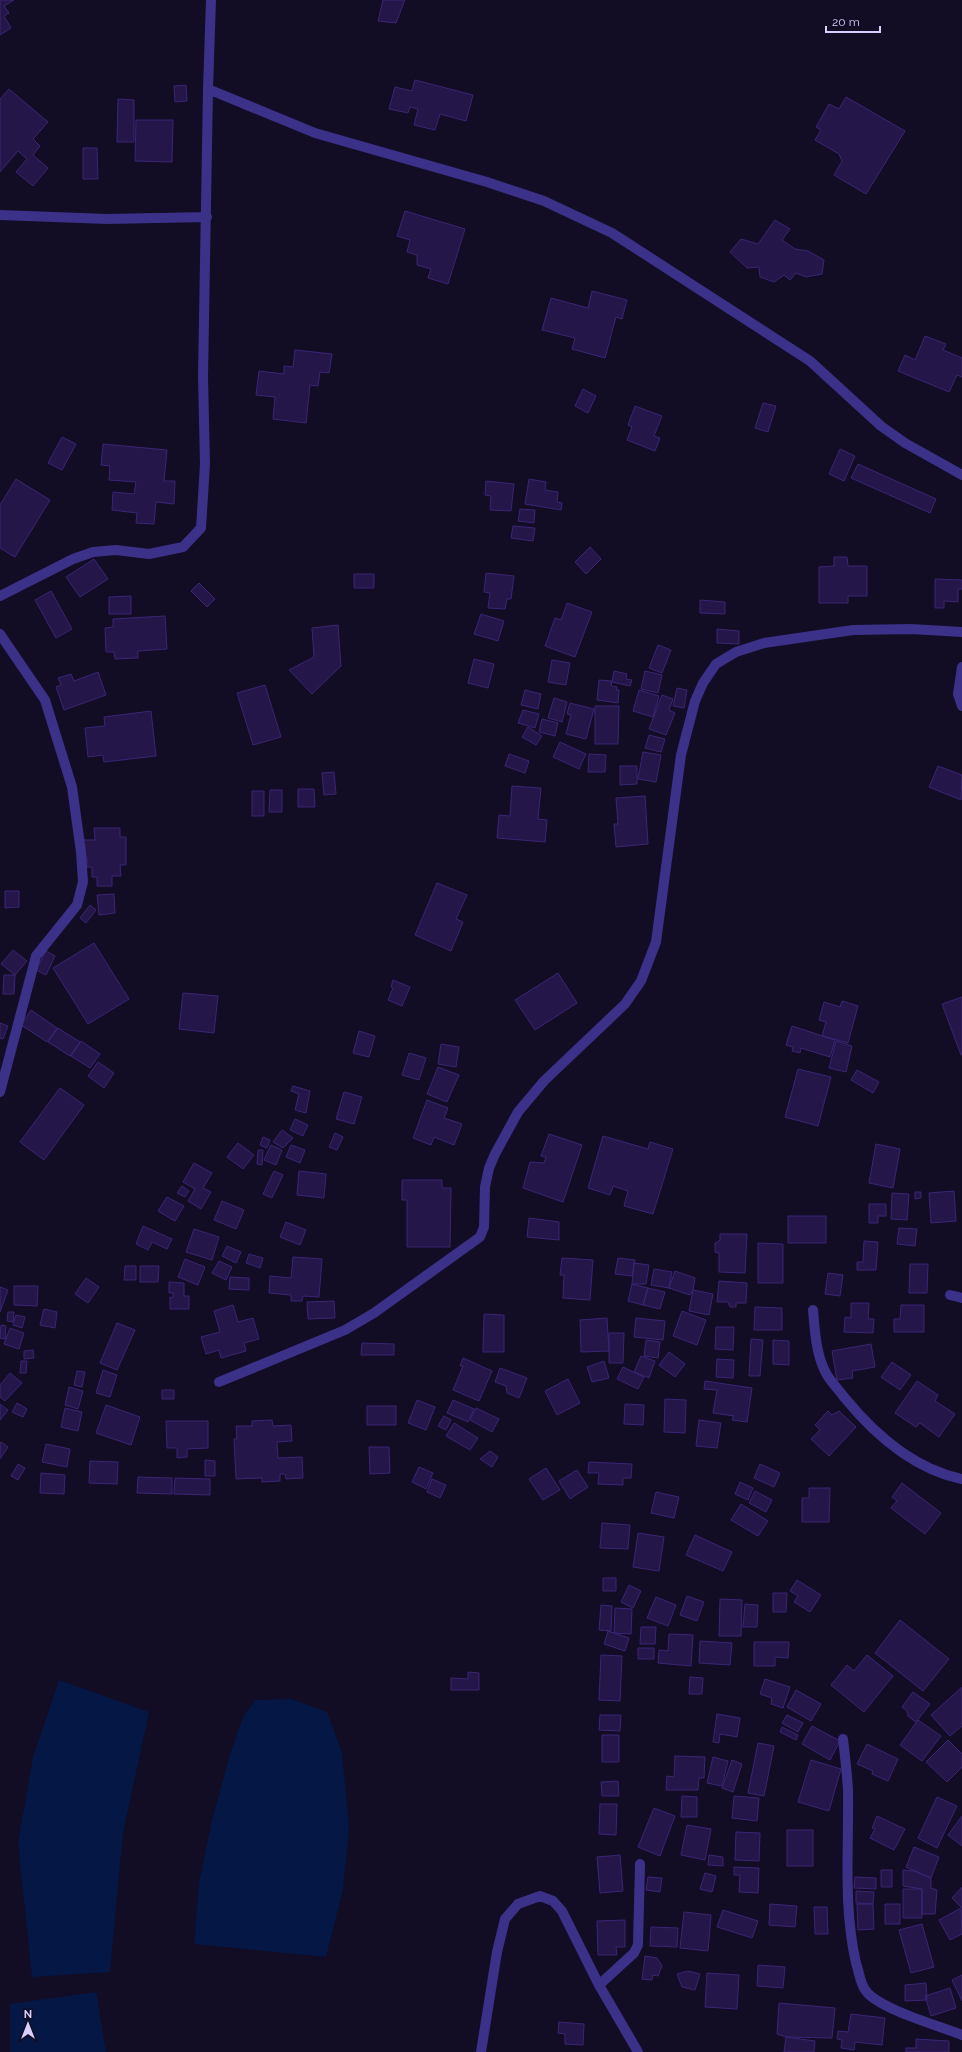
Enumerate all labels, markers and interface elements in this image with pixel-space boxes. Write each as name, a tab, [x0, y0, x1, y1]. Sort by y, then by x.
scale bar	[826, 8, 880, 34]
text: 20 m	[832, 15, 860, 29]
north arrow	[8, 2004, 48, 2044]
text: N	[24, 2008, 32, 2021]

